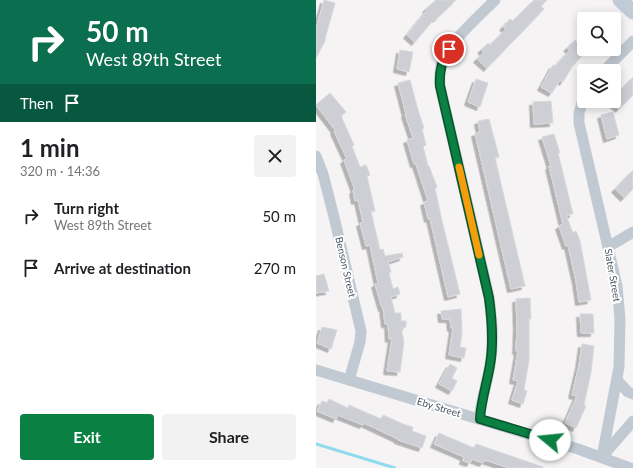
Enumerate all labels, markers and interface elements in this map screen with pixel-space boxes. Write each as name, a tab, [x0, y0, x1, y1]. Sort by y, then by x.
map controls	[577, 12, 621, 108]
button: search	[577, 12, 621, 56]
text: 50 m	[86, 14, 149, 48]
icon: right	[20, 16, 72, 68]
pin	[432, 32, 466, 66]
icon: arrive	[438, 38, 460, 60]
text: West 89th Street	[86, 48, 221, 70]
button: layers	[577, 64, 621, 108]
icon: arrive	[61, 92, 83, 114]
text: Then	[20, 94, 53, 112]
text: 1 min	[20, 133, 80, 162]
button: close	[254, 135, 296, 177]
text: 320 m · 14:36	[20, 163, 100, 179]
text: Turn right	[54, 199, 119, 217]
icon: right	[20, 205, 42, 227]
text: 50 m	[262, 207, 296, 225]
text: West 89th Street	[54, 217, 152, 233]
street label: Benson Street	[333, 236, 359, 299]
street label: Slater Street	[602, 247, 624, 303]
icon: arrive	[20, 257, 42, 279]
text: Arrive at destination	[54, 259, 191, 277]
text: 270 m	[254, 259, 296, 277]
street label: Eby Street	[416, 395, 463, 419]
button: Exit	[20, 414, 154, 460]
button: Share	[162, 414, 296, 460]
position arrow	[529, 419, 571, 461]

